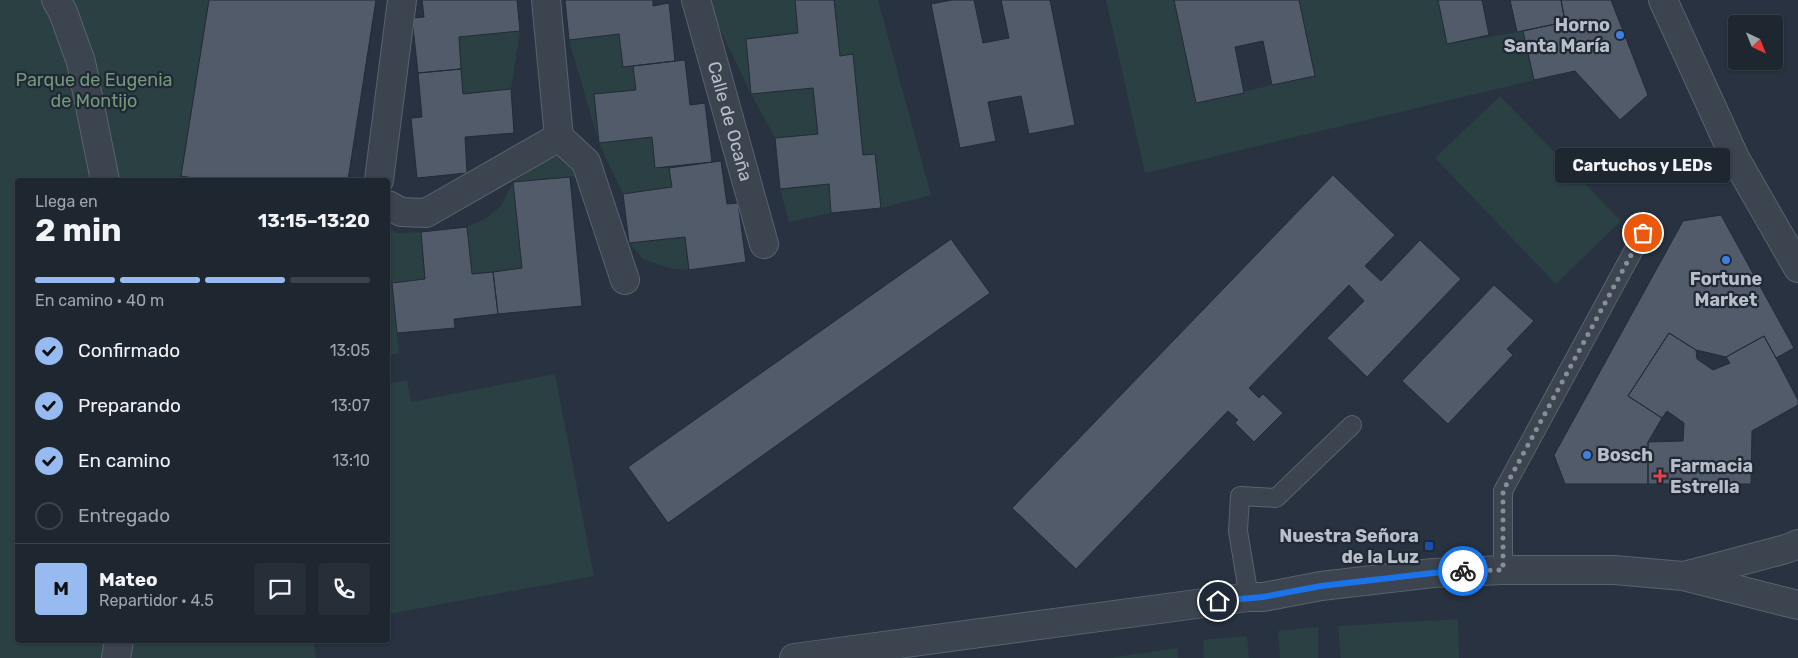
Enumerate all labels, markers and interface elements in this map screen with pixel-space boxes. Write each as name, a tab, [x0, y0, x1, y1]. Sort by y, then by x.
place label: Horno Santa María	[1504, 14, 1610, 57]
north arrow	[1728, 15, 1782, 70]
map controls	[1728, 15, 1783, 70]
marker: Horno Santa María	[1614, 29, 1626, 41]
street label: Calle de Ocaña	[703, 59, 757, 184]
park label: Parque de Eugenia de Montijo	[16, 69, 172, 112]
callout: Cartuchos y LEDs	[1556, 148, 1730, 183]
text: Cartuchos y LEDs	[1573, 156, 1712, 175]
text: Llega en	[35, 192, 98, 211]
text: 13:15–13:20	[258, 209, 370, 232]
text: 2 min	[35, 211, 122, 249]
pin	[1622, 212, 1664, 254]
icon: bag	[1629, 219, 1657, 247]
marker: Fortune Market	[1720, 254, 1732, 266]
place label: Fortune Market	[1690, 268, 1762, 311]
text: En camino · 40 m	[35, 291, 164, 310]
icon: check	[35, 337, 63, 365]
text: Confirmado	[78, 339, 180, 362]
text: 13:05	[330, 341, 370, 360]
icon: check	[35, 392, 63, 420]
text: Preparando	[78, 394, 181, 417]
text: 13:07	[331, 396, 370, 415]
place label: Bosch	[1597, 444, 1653, 466]
icon: check	[35, 447, 63, 475]
text: En camino	[78, 449, 171, 472]
marker: Bosch	[1581, 449, 1593, 461]
text: 13:10	[332, 451, 370, 470]
place label: Farmacia Estrella	[1670, 455, 1753, 498]
marker: Farmacia Estrella	[1654, 470, 1666, 482]
text: Entregado	[78, 504, 170, 527]
place label: Nuestra Señora de la Luz	[1279, 525, 1419, 568]
marker: Nuestra Señora de la Luz	[1423, 540, 1435, 552]
courier	[1438, 546, 1488, 596]
icon: bike	[1449, 557, 1477, 585]
button: chat	[254, 563, 306, 615]
button: phone	[318, 563, 370, 615]
text: Mateo	[99, 568, 158, 591]
text: M	[53, 577, 69, 600]
pin	[1197, 580, 1239, 622]
icon: home	[1204, 587, 1232, 615]
text: Repartidor · 4.5	[99, 591, 214, 610]

